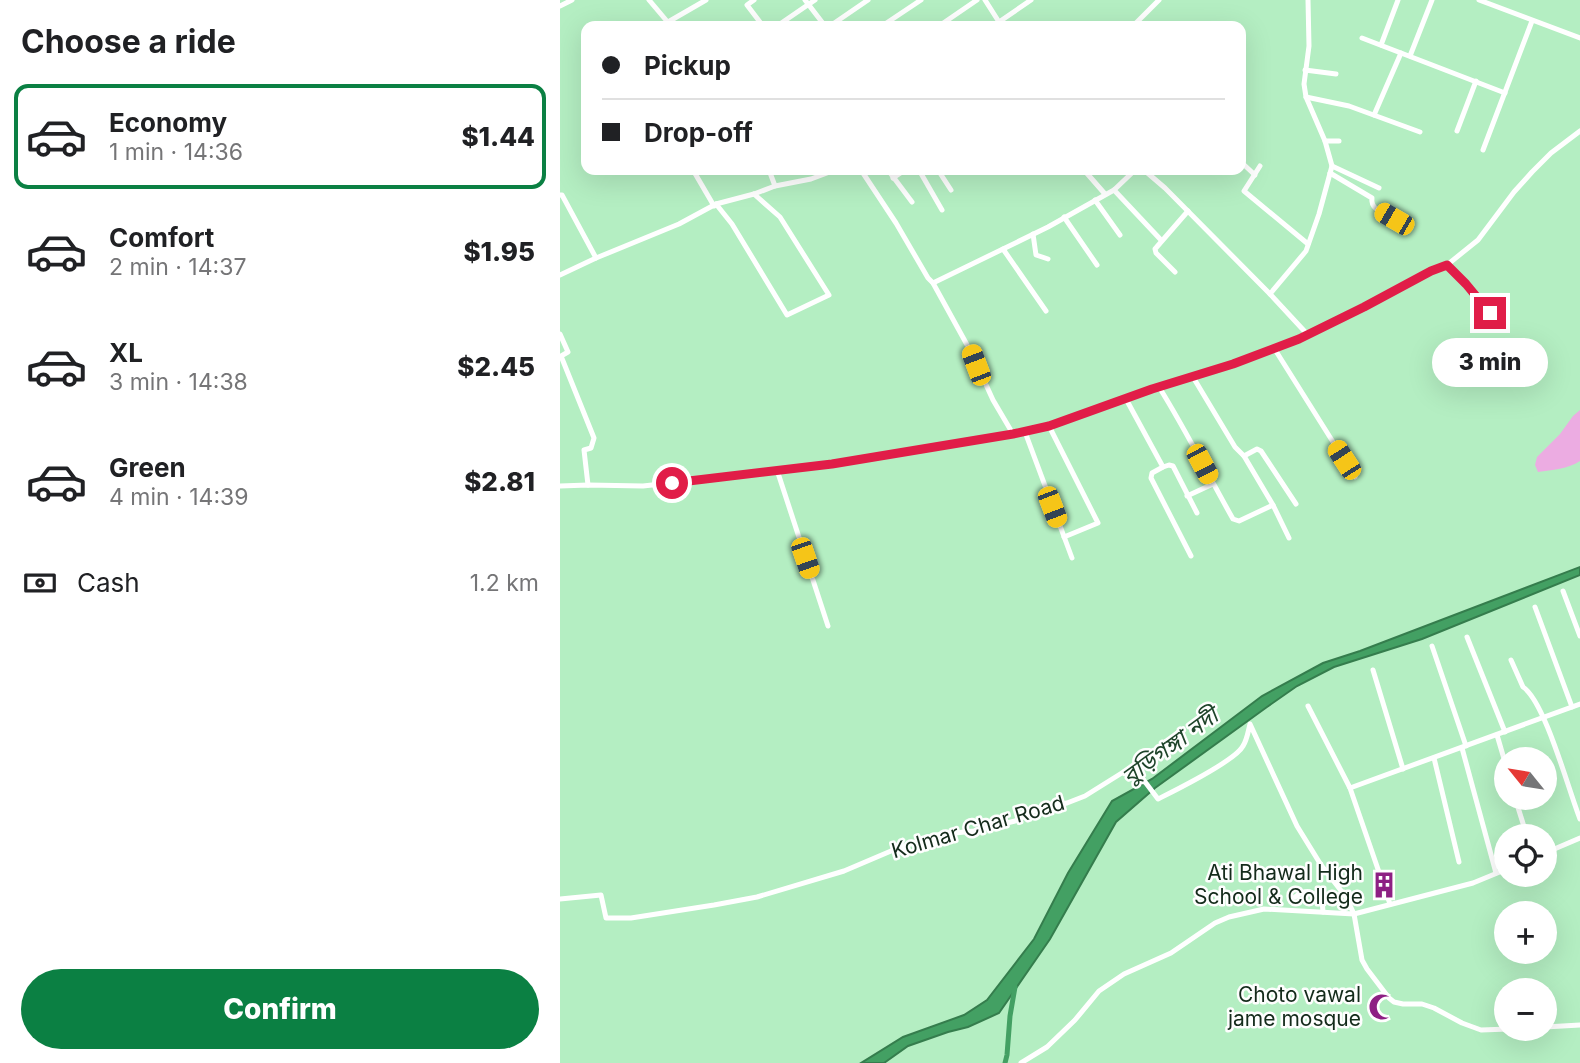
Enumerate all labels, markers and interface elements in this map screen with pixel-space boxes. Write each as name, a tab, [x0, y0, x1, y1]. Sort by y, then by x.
text: Choose a ride	[21, 22, 236, 61]
text: Pickup	[644, 50, 731, 81]
icon: car	[25, 105, 88, 168]
text: Economy	[109, 107, 227, 138]
text: Drop-off	[644, 117, 753, 148]
text: $1.44	[461, 121, 535, 152]
text: 1 min · 14:36	[109, 138, 243, 166]
car	[1371, 199, 1418, 239]
icon: car	[25, 220, 88, 283]
text: Comfort	[109, 222, 214, 253]
text: $1.95	[463, 236, 535, 267]
text: 2 min · 14:37	[109, 253, 246, 281]
route end	[1474, 297, 1506, 329]
icon: car	[25, 335, 88, 398]
text: XL	[109, 337, 143, 368]
callout: 3 min	[1432, 338, 1548, 386]
car	[959, 342, 994, 388]
text: 3 min	[1459, 348, 1521, 376]
text: $2.45	[457, 351, 535, 382]
text: 3 min · 14:38	[109, 368, 248, 396]
car	[1324, 437, 1365, 483]
car	[1183, 441, 1222, 487]
icon: car	[25, 450, 88, 513]
text: Green	[109, 452, 186, 483]
text: $2.81	[464, 466, 535, 497]
route start	[656, 467, 688, 499]
text: 4 min · 14:39	[109, 483, 249, 511]
car	[1035, 484, 1070, 530]
car	[789, 535, 822, 581]
icon: cash	[21, 564, 59, 602]
text: Cash	[77, 567, 140, 598]
text: 1.2 km	[470, 569, 539, 597]
water label: বুড়িগঙ্গা নদী	[1116, 699, 1227, 790]
north arrow	[1494, 747, 1558, 810]
map controls	[1494, 747, 1557, 1041]
street label: Kolmar Char Road	[888, 790, 1067, 863]
button: locate	[1494, 824, 1557, 887]
place label: Ati Bhawal High School & College	[1194, 860, 1363, 909]
building icon: Ati Bhawal High School & College	[1369, 870, 1399, 900]
button: +	[1494, 901, 1557, 964]
button: Confirm	[21, 969, 539, 1049]
button: −	[1494, 978, 1557, 1041]
place label: Choto vawal jame mosque	[1227, 982, 1361, 1031]
mosque icon: Choto vawal jame mosque	[1367, 992, 1397, 1022]

